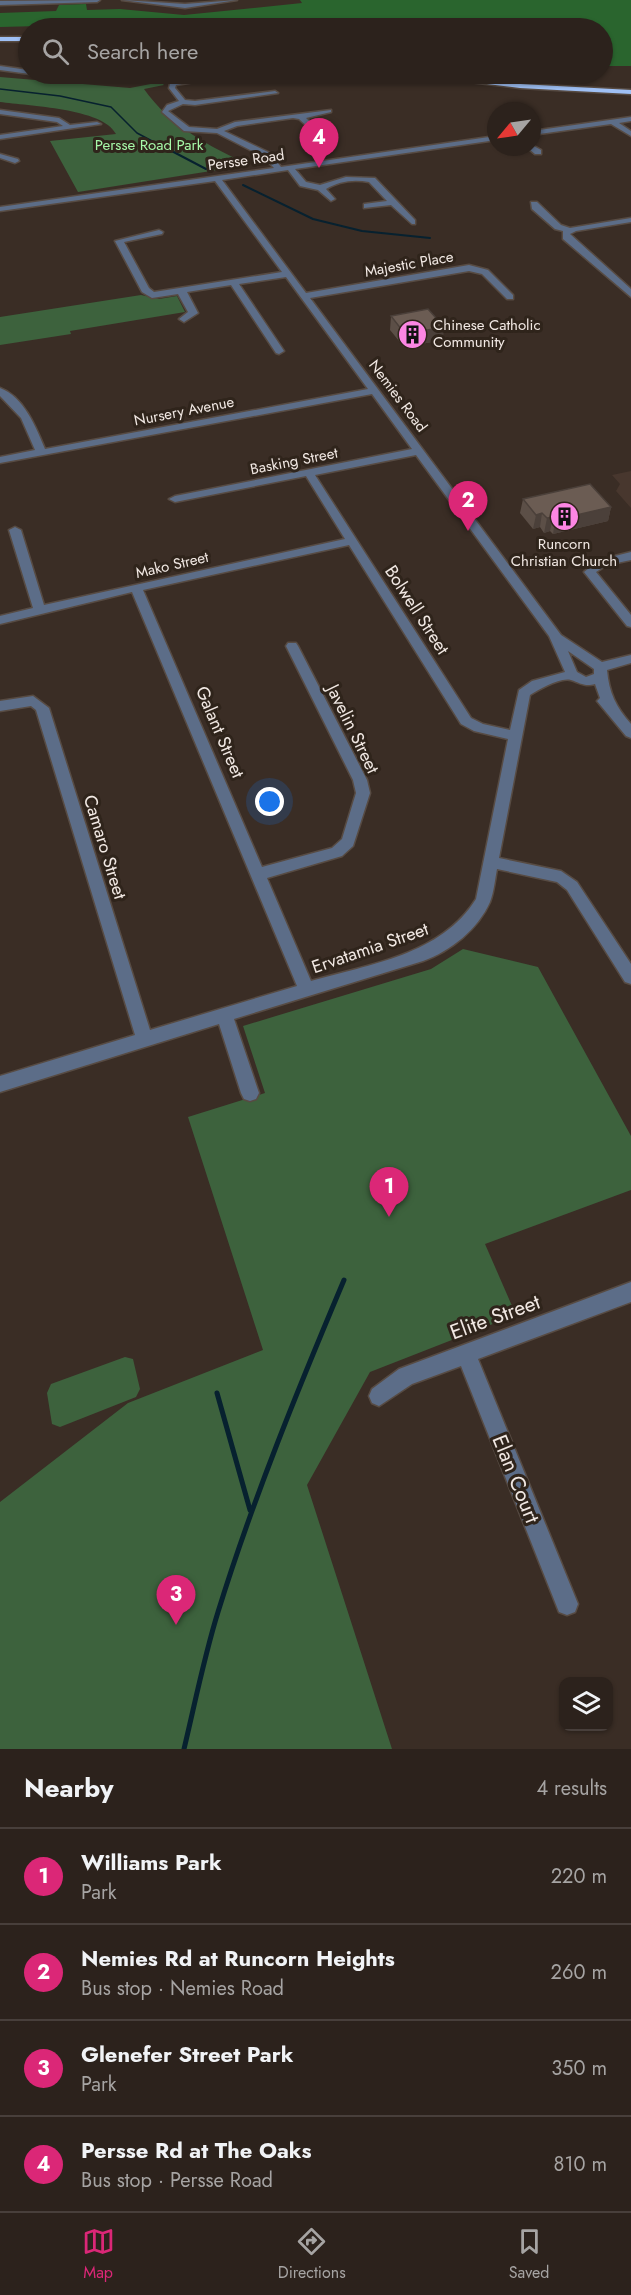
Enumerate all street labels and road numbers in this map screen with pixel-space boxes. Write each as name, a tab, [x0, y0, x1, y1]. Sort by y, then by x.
street label: Persse Road	[206, 144, 286, 176]
street label: Majestic Place	[363, 245, 455, 283]
street label: Nemies Road	[363, 355, 433, 437]
street label: Nursery Avenue	[132, 390, 236, 432]
street label: Basking Street	[248, 442, 340, 480]
street label: Mako Street	[133, 546, 211, 584]
street label: Bolwell Street	[378, 560, 456, 660]
street label: Javelin Street	[319, 678, 386, 779]
street label: Galant Street	[189, 682, 251, 783]
street label: Camaro Street	[77, 792, 133, 903]
street label: Ervatamia Street	[308, 916, 432, 980]
street label: Elite Street	[446, 1287, 544, 1347]
street label: Elan Court	[485, 1430, 547, 1528]

